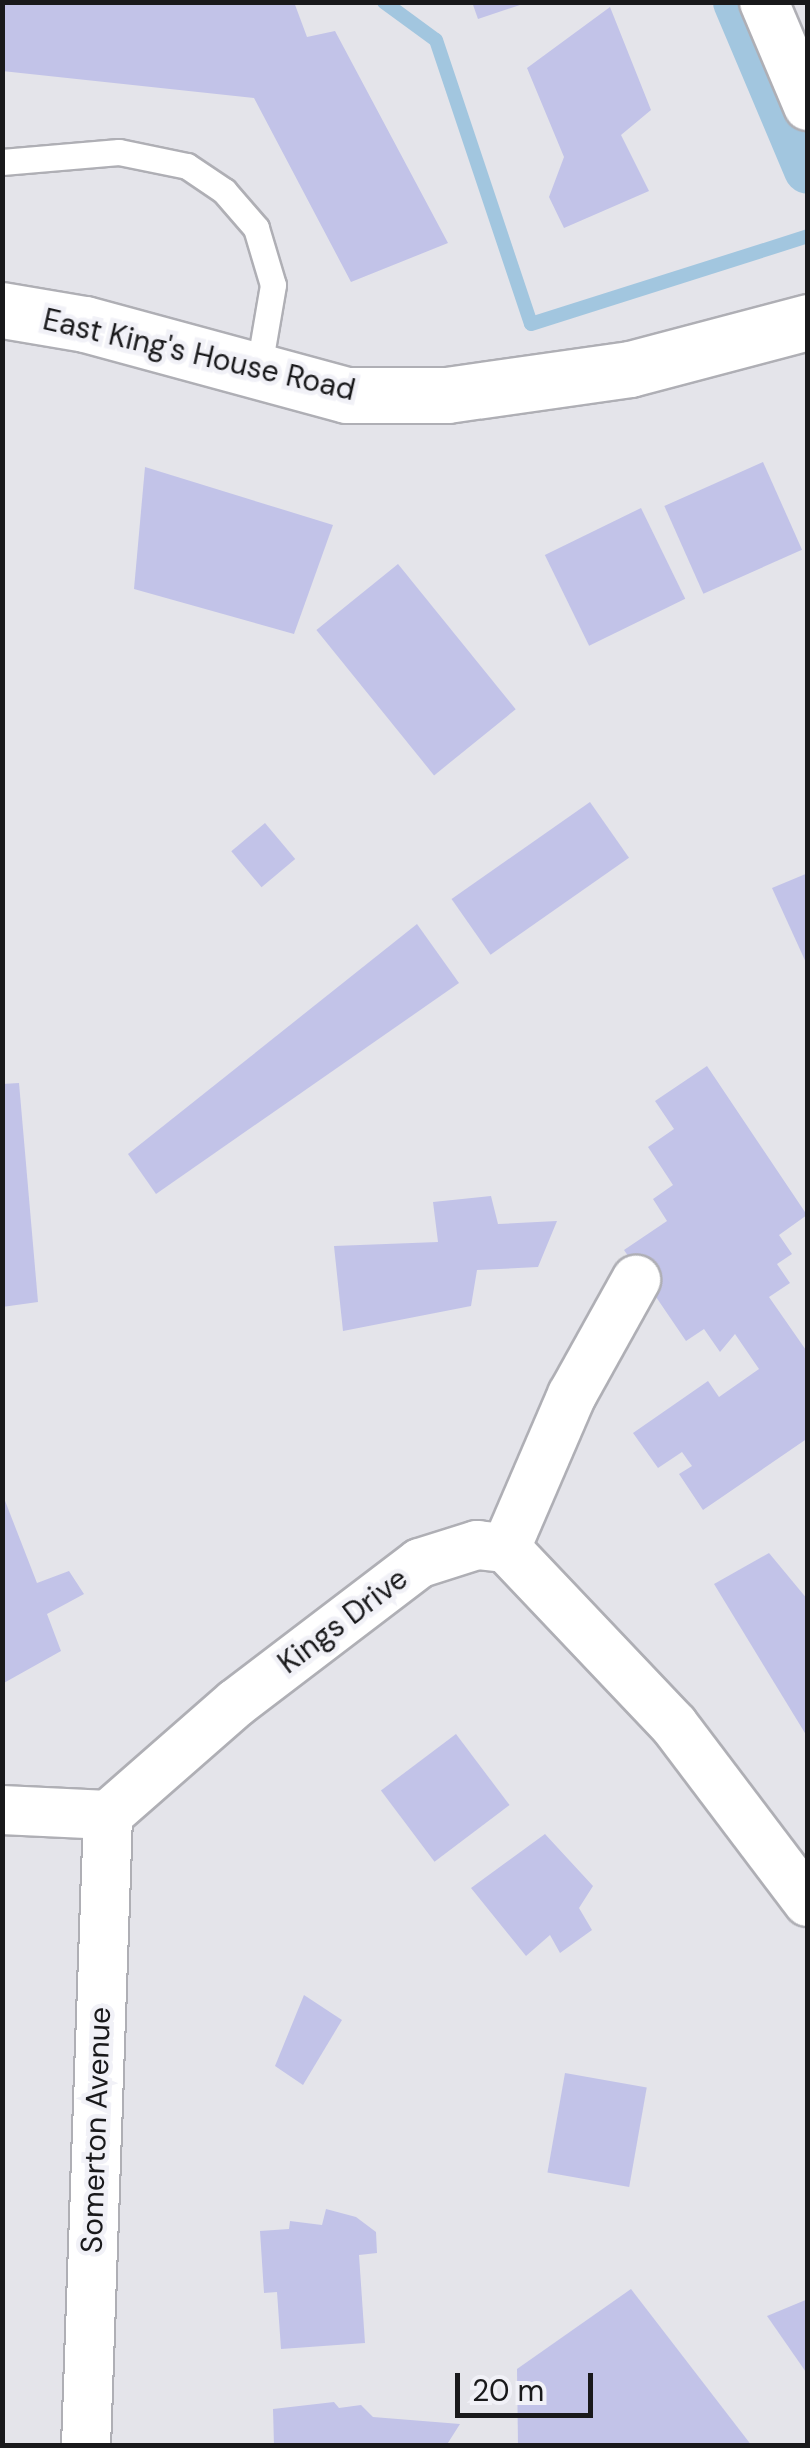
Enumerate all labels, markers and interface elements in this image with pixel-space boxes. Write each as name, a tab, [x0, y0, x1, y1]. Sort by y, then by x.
street label: East King's House Road	[39, 302, 359, 408]
street label: Kings Drive	[271, 1561, 415, 1681]
street label: Somerton Avenue	[74, 2006, 118, 2254]
scale bar	[460, 2353, 598, 2415]
text: 20 m	[472, 2371, 544, 2410]

